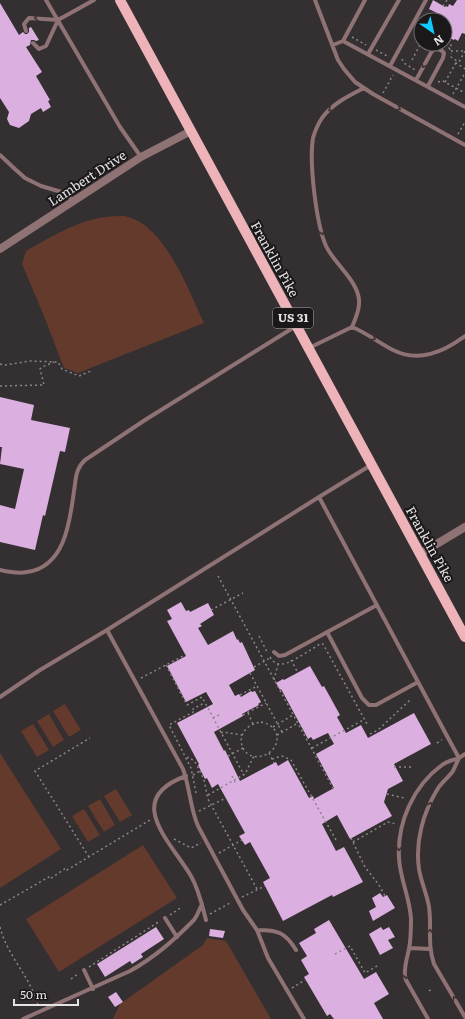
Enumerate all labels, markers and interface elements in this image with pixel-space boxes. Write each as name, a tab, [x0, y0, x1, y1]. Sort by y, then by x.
north arrow	[413, 12, 453, 52]
one-way arrow	[33, 14, 40, 23]
text: N	[431, 32, 447, 50]
one-way arrow	[422, 61, 429, 68]
one-way arrow	[393, 103, 401, 110]
one-way arrow	[328, 104, 336, 111]
street label: Lambert Drive	[44, 145, 130, 210]
street label: Franklin Pike	[247, 217, 304, 300]
one-way arrow	[317, 229, 326, 236]
road number: US 31	[273, 308, 313, 328]
one-way arrow	[369, 333, 376, 340]
street label: Franklin Pike	[402, 502, 459, 585]
one-way arrow	[425, 802, 433, 810]
one-way arrow	[395, 845, 403, 851]
one-way arrow	[426, 929, 435, 935]
one-way arrow	[401, 972, 410, 979]
scale bar	[14, 981, 78, 1007]
text: 50 m	[20, 985, 47, 1003]
one-way arrow	[452, 996, 459, 1003]

